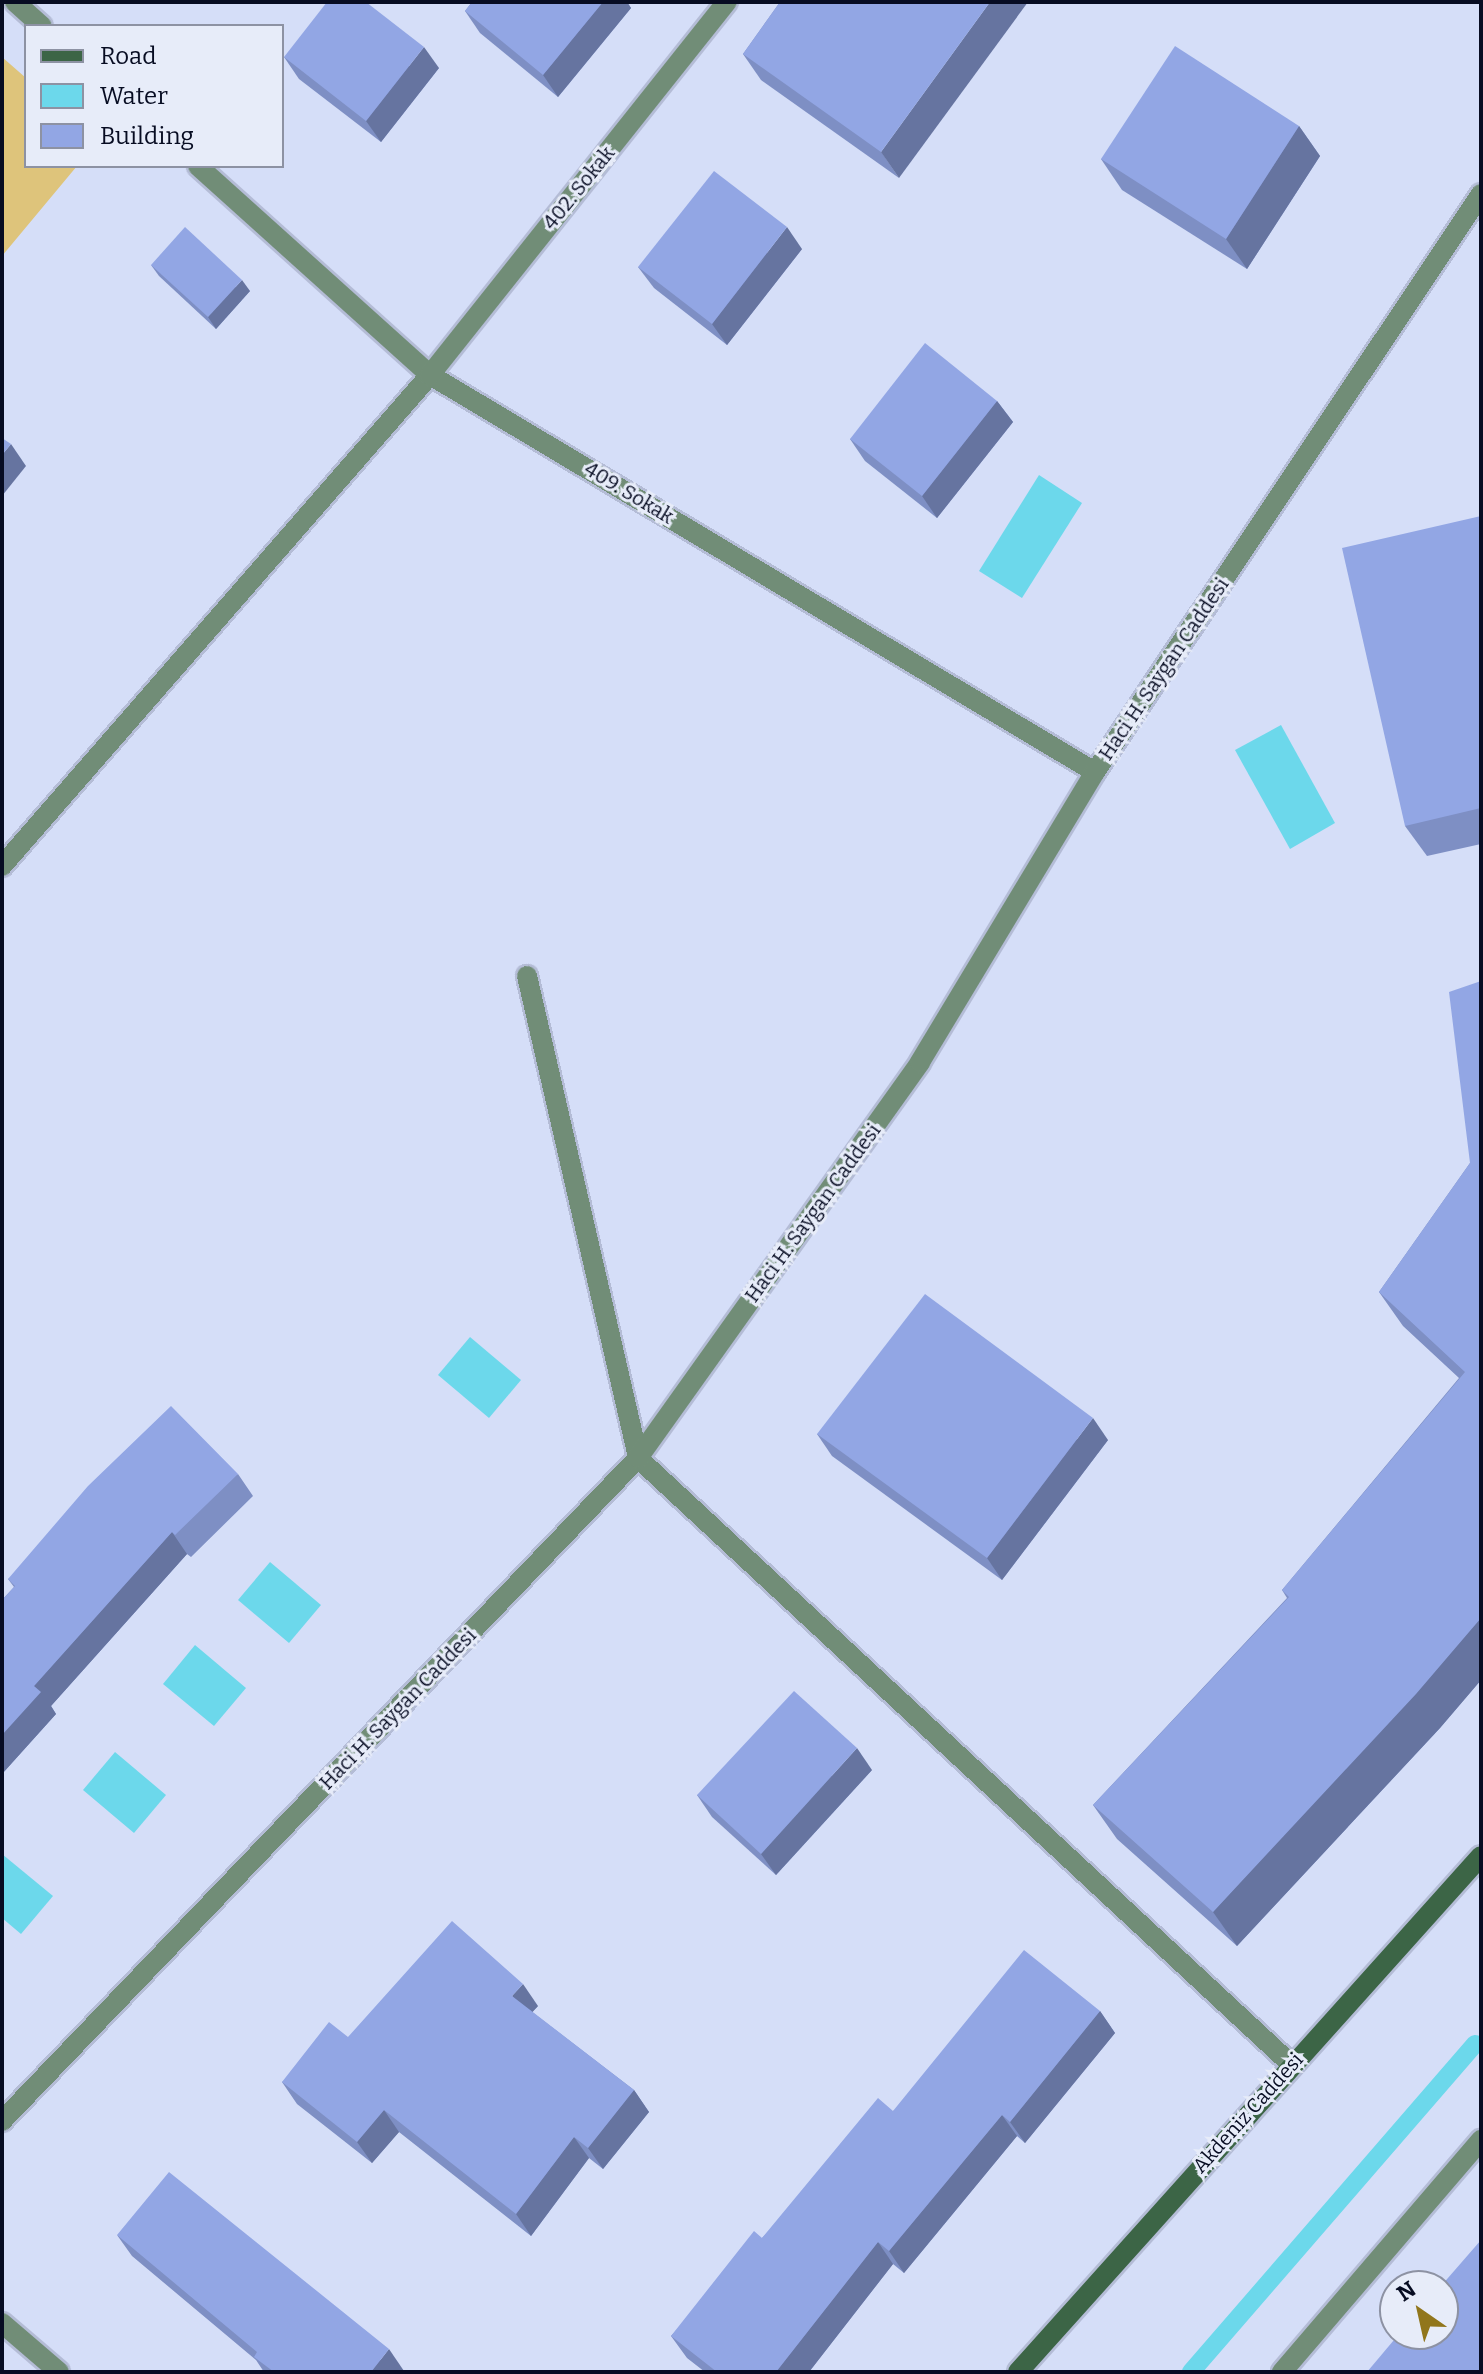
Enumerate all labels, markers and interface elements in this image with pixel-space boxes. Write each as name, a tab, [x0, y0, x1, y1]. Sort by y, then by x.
legend	[24, 24, 284, 168]
text: Road	[100, 42, 156, 70]
text: Water	[100, 82, 168, 110]
text: Building	[100, 122, 194, 150]
street label: 402. Sokak	[538, 142, 620, 234]
street label: 409. Sokak	[580, 457, 678, 529]
street label: Haci H. Saygan Caddesi	[1094, 573, 1234, 765]
street label: Haci H. Saygan Caddesi	[740, 1119, 886, 1307]
street label: Haci H. Saygan Caddesi	[315, 1623, 481, 1795]
street label: Akdeniz Caddesi	[1188, 2048, 1308, 2178]
north arrow	[1379, 2270, 1459, 2350]
text: N	[1392, 2275, 1421, 2307]

